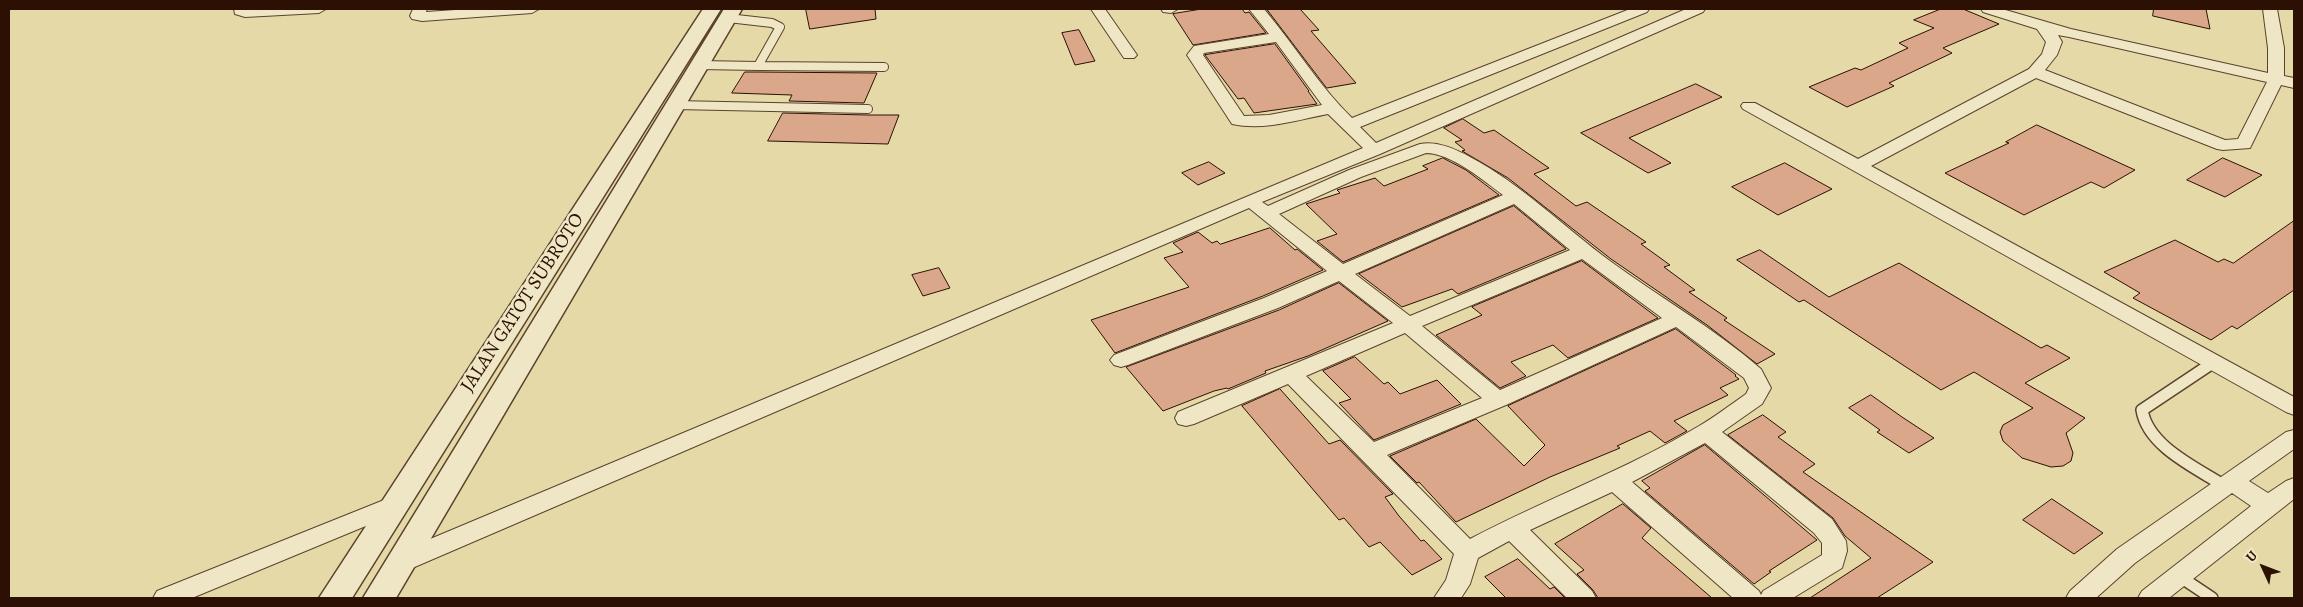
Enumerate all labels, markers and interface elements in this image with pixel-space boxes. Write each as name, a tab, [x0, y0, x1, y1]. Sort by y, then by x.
street label: JALAN GATOT SUBROTO	[456, 209, 590, 397]
north arrow	[2238, 542, 2288, 592]
text: U	[2242, 547, 2262, 566]

